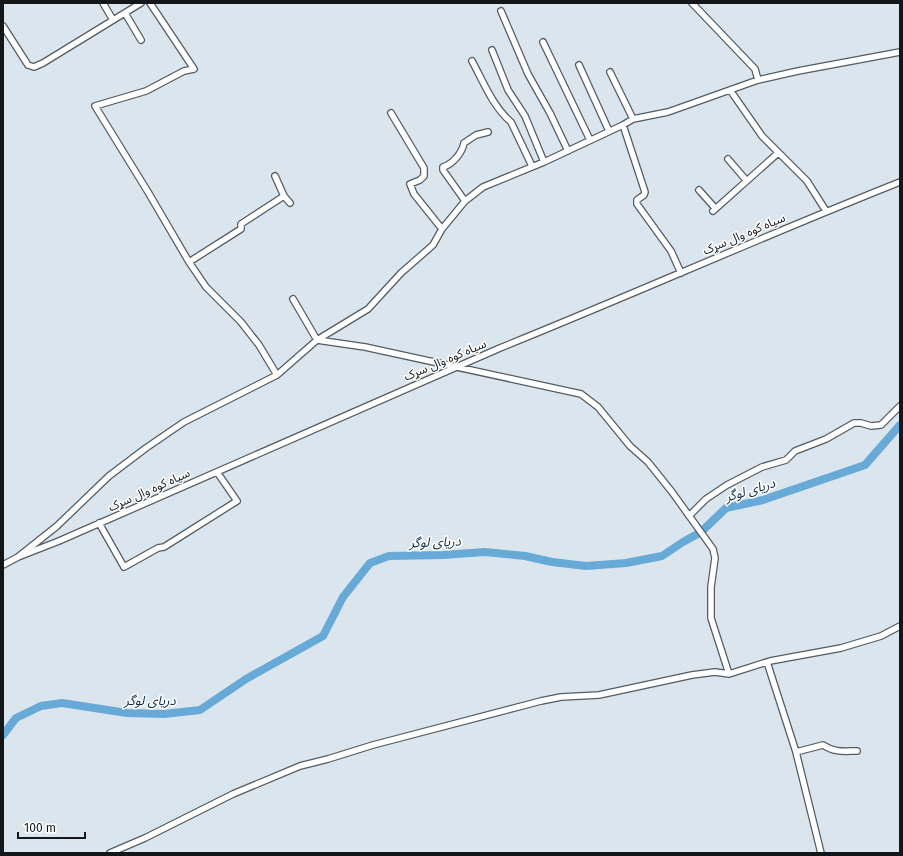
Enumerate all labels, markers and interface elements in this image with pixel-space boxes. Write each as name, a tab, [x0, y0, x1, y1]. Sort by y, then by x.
street label: سیاه کوه وال سړک	[701, 210, 787, 258]
street label: سیاه کوه وال سړک	[402, 336, 488, 384]
street label: سیاه کوه وال سړک	[106, 466, 192, 514]
water label: دریای لوگر	[722, 475, 778, 506]
water label: دریای لوگر	[408, 534, 462, 551]
water label: دریای لوگر	[123, 693, 177, 709]
scale bar	[18, 814, 85, 840]
text: 100 m	[24, 821, 56, 835]

